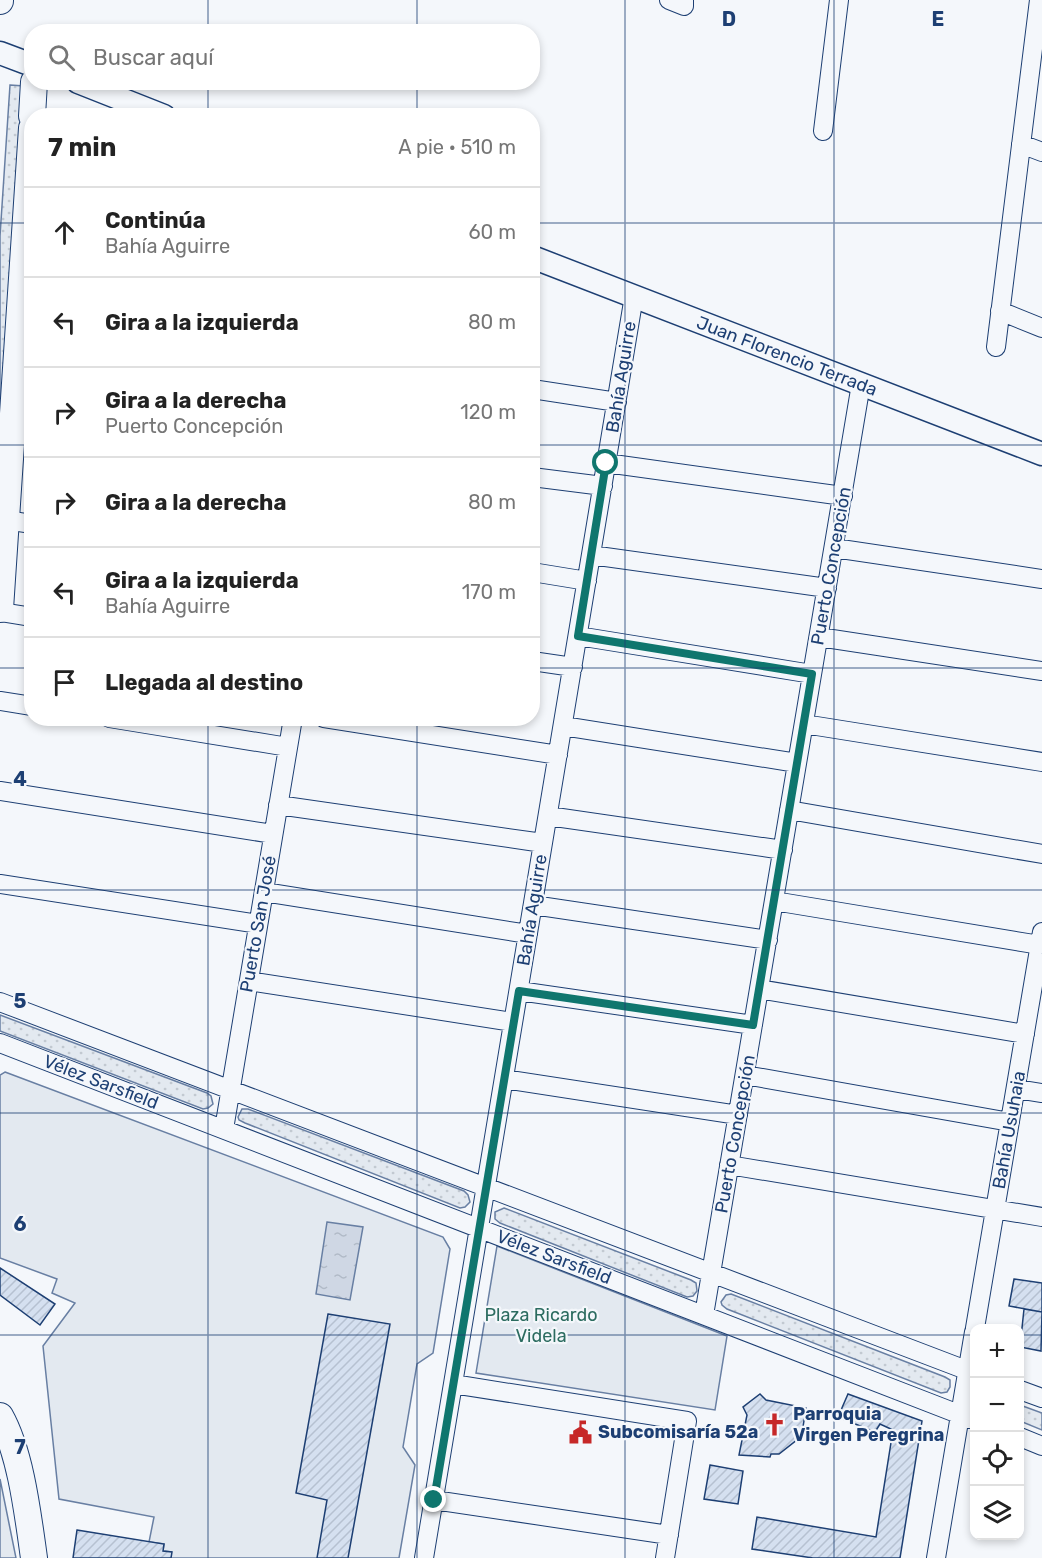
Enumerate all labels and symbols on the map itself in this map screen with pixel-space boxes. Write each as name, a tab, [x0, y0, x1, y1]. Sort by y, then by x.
text: D	[722, 7, 736, 31]
text: E	[932, 7, 944, 31]
street label: Juan Florencio Terrada	[694, 311, 880, 401]
street label: Bahía Aguirre	[601, 320, 641, 434]
route start	[592, 449, 618, 475]
street label: Puerto Concepción	[806, 485, 856, 647]
text: 4	[13, 767, 27, 791]
street label: Bahía Aguirre	[512, 853, 552, 967]
street label: Puerto San José	[235, 854, 281, 994]
text: 5	[14, 989, 27, 1013]
street label: Vélez Sarsfield	[41, 1050, 161, 1114]
street label: Puerto Concepción	[710, 1053, 760, 1215]
street label: Bahía Usuhaia	[988, 1069, 1030, 1191]
text: 6	[13, 1212, 27, 1236]
street label: Vélez Sarsfield	[494, 1225, 614, 1289]
park label: Plaza Ricardo Videla	[484, 1304, 598, 1347]
place label: Parroquia Virgen Peregrina	[793, 1403, 944, 1446]
church icon: Parroquia Virgen Peregrina	[762, 1411, 788, 1437]
public building icon: Subcomisaría 52a	[567, 1419, 593, 1445]
place label: Subcomisaría 52a	[598, 1421, 758, 1443]
text: 7	[14, 1435, 26, 1459]
route end	[420, 1486, 446, 1512]

